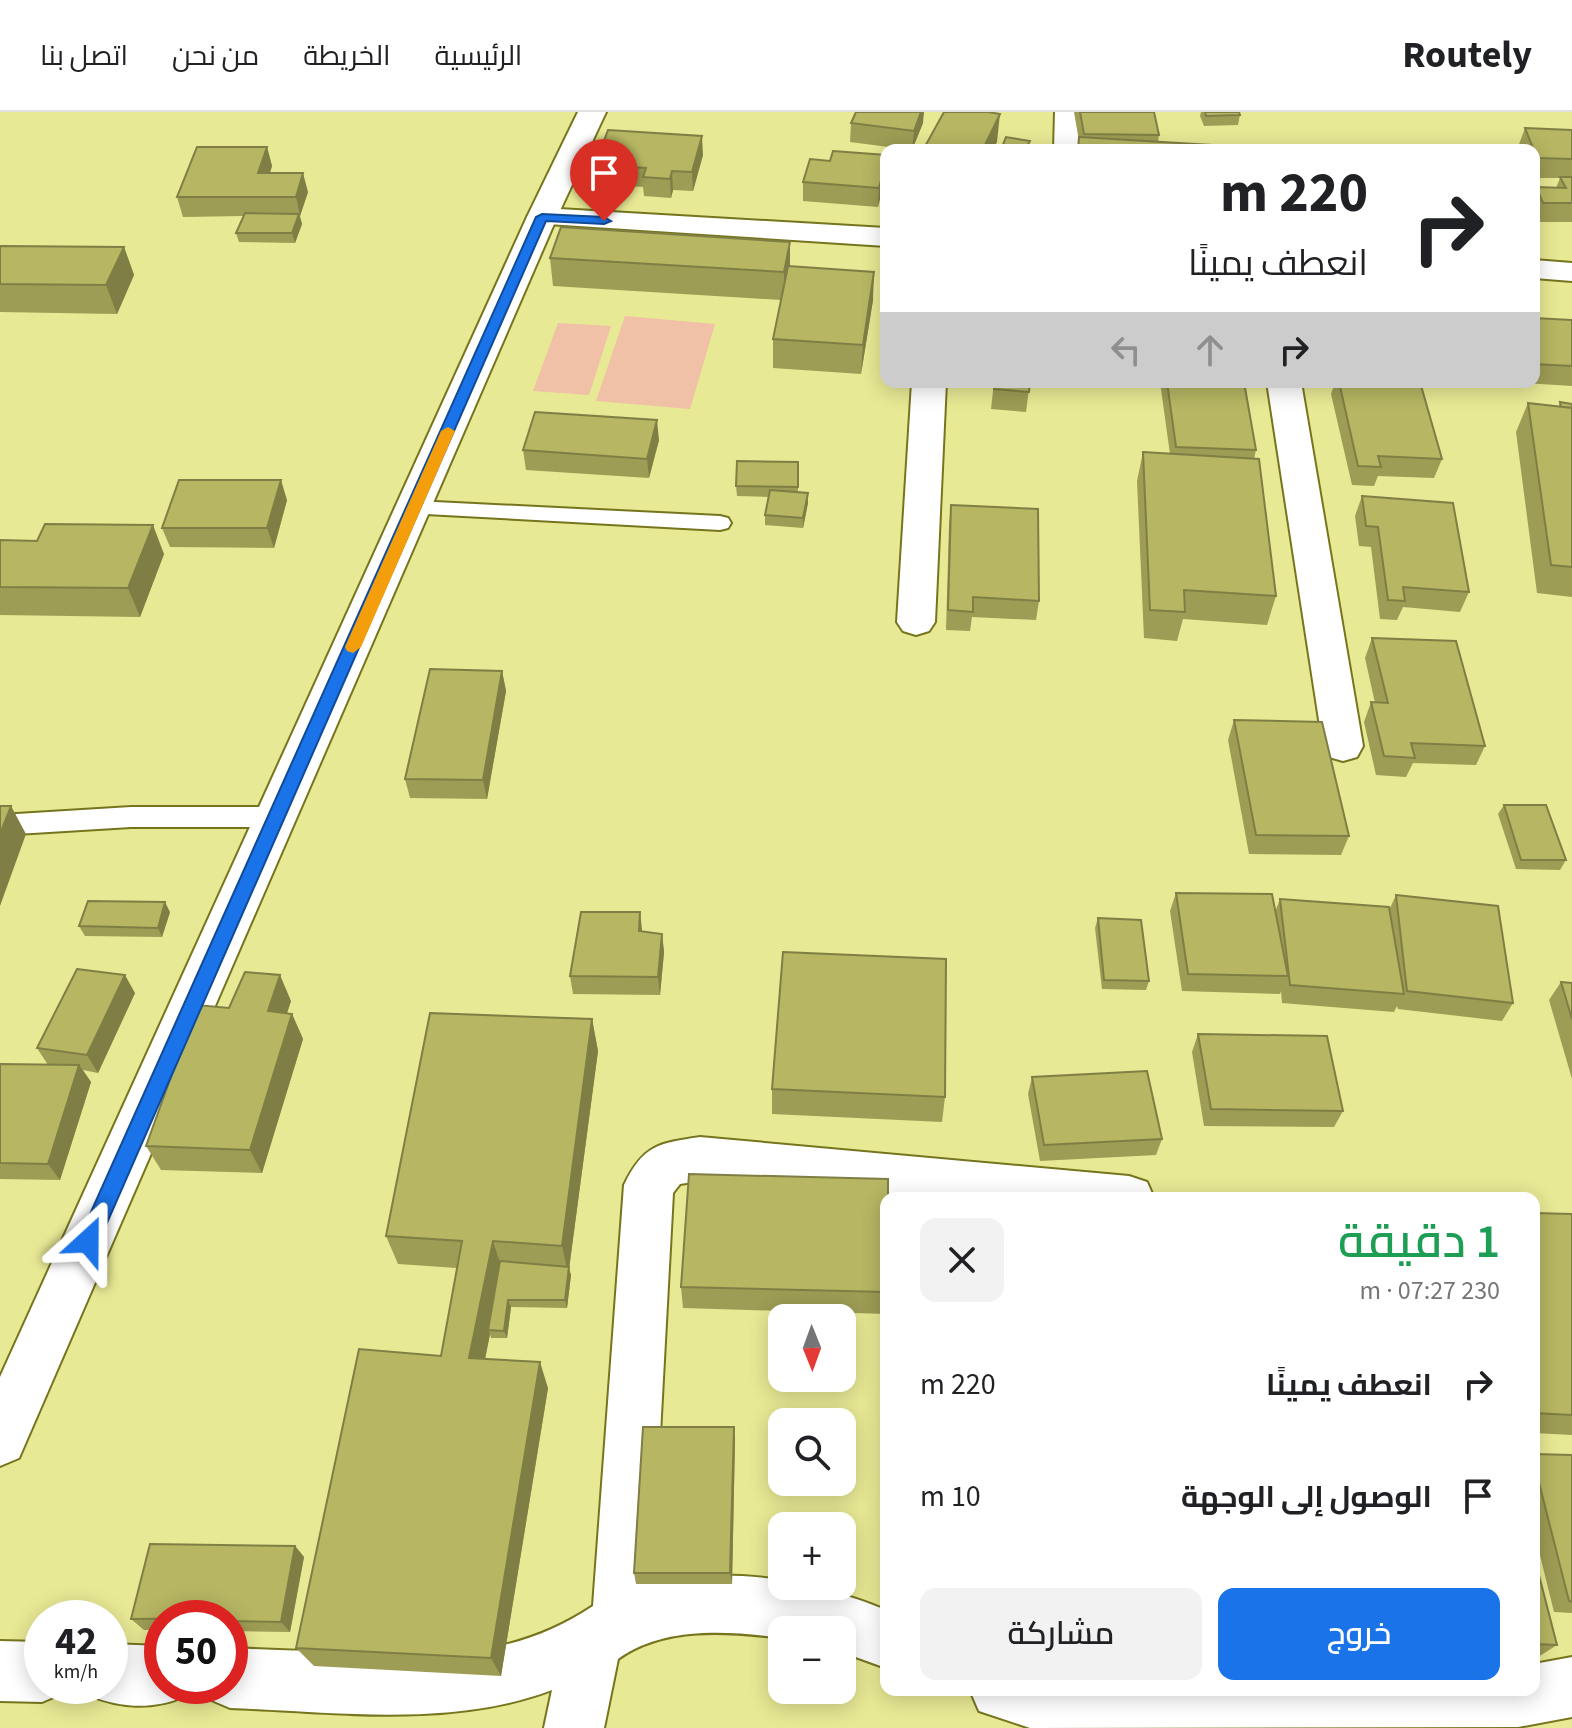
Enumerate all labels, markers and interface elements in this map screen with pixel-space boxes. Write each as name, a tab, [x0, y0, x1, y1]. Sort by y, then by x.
text: Routely	[1402, 28, 1532, 82]
text: اتصل بنا	[40, 36, 128, 76]
text: من نحن	[172, 36, 259, 76]
text: الخريطة	[303, 36, 391, 76]
text: الرئيسية	[435, 36, 522, 76]
pin	[570, 139, 638, 221]
icon: arrive	[582, 151, 626, 195]
text: 220 m	[1220, 154, 1368, 233]
icon: right	[1396, 176, 1500, 280]
text: انعطف يمينًا	[1188, 238, 1368, 289]
icon: left	[1104, 328, 1148, 372]
icon: ahead	[1188, 328, 1232, 372]
icon: right	[1272, 328, 1316, 372]
position arrow	[46, 1199, 130, 1283]
text: 1 دقيقة	[1338, 1208, 1500, 1276]
button: close	[920, 1218, 1004, 1302]
text: 230 m · 07:27	[1359, 1272, 1500, 1309]
north arrow	[768, 1304, 856, 1392]
map controls	[768, 1304, 856, 1704]
icon: right	[1456, 1362, 1500, 1406]
text: 220 m	[920, 1363, 996, 1406]
text: انعطف يمينًا	[1266, 1364, 1432, 1407]
button: search	[768, 1408, 856, 1496]
icon: arrive	[1456, 1474, 1500, 1518]
text: 10 m	[920, 1475, 981, 1518]
text: الوصول إلى الوجهة	[1181, 1476, 1432, 1519]
button: +	[768, 1512, 856, 1600]
button: مشاركة	[920, 1588, 1202, 1680]
button: خروج	[1218, 1588, 1500, 1680]
speed limit sign: 50	[144, 1600, 248, 1704]
text: 42	[55, 1613, 97, 1670]
button: −	[768, 1616, 856, 1704]
text: km/h	[54, 1658, 98, 1686]

